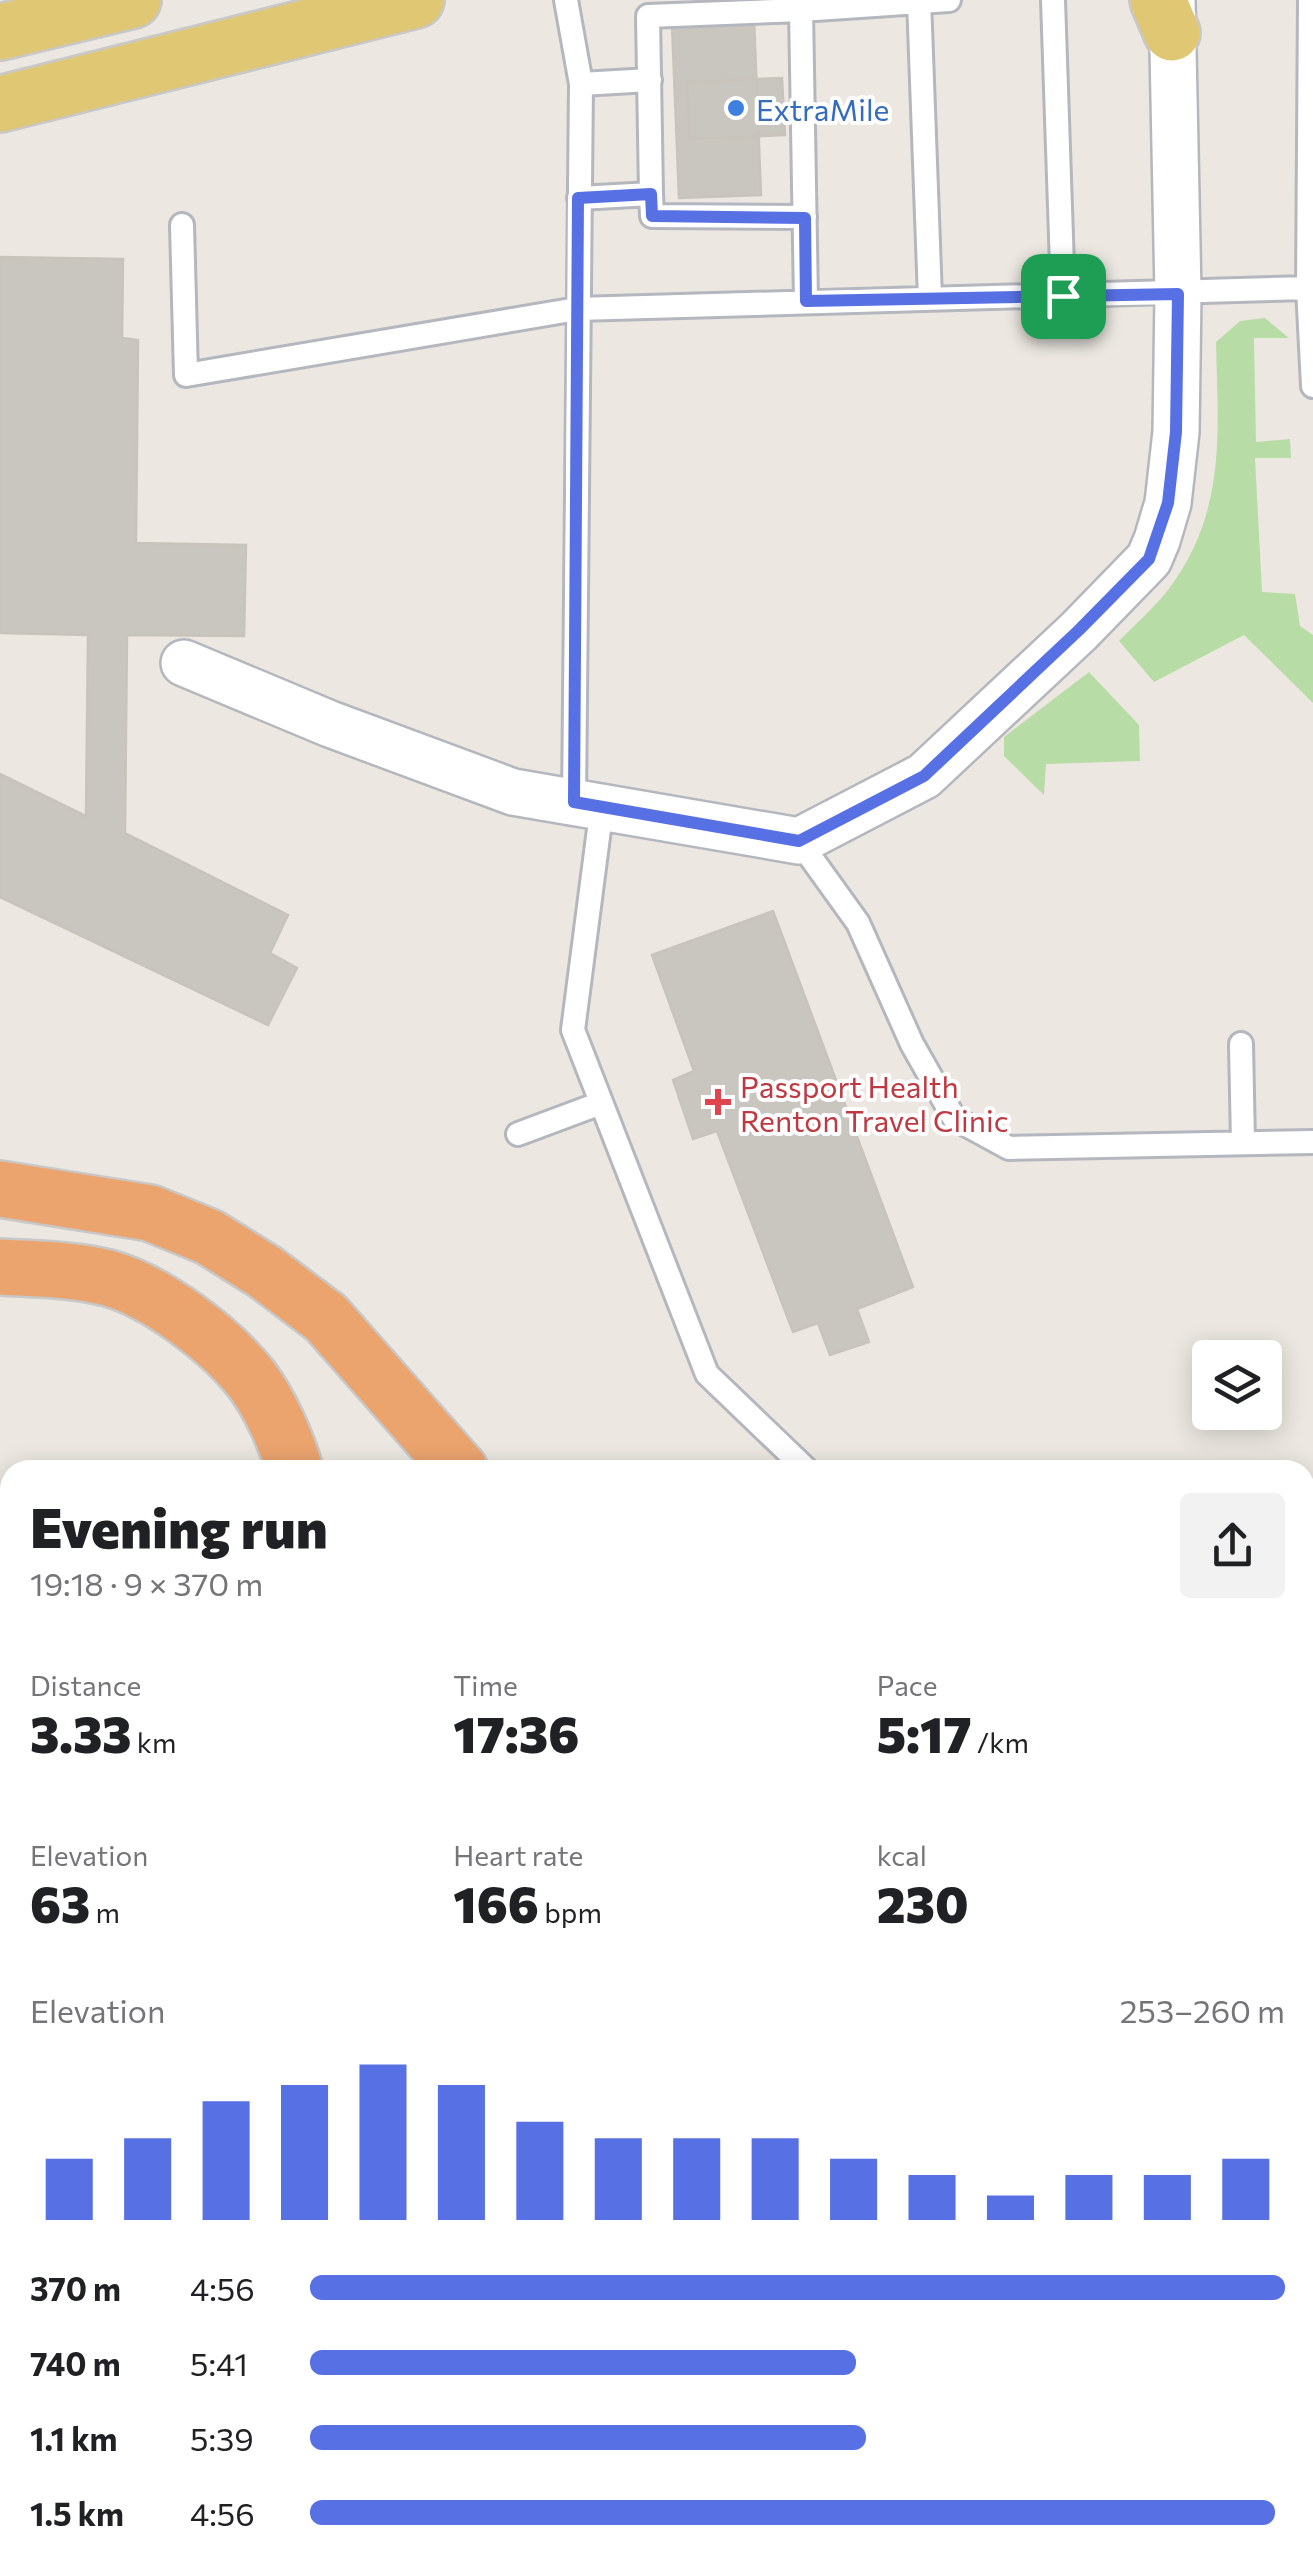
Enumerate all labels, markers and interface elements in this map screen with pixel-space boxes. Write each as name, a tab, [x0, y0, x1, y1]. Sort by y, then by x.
place label: ExtraMile	[756, 90, 889, 127]
marker: ExtraMile	[725, 97, 747, 119]
pin	[1021, 254, 1106, 339]
icon: arrive	[1036, 269, 1091, 324]
place label: Passport Health Renton Travel Clinic	[740, 1067, 1009, 1138]
marker: Passport Health Renton Travel Clinic	[705, 1089, 731, 1115]
map controls	[1192, 1340, 1282, 1430]
button: layers	[1192, 1340, 1282, 1430]
text: Evening run	[30, 1492, 328, 1559]
button: share	[1180, 1493, 1285, 1598]
text: 19:18 · 9 × 370 m	[30, 1563, 263, 1603]
text: Distance	[30, 1668, 141, 1702]
text: Time	[453, 1668, 518, 1702]
text: Pace	[877, 1668, 938, 1702]
text: 3.33	[30, 1702, 131, 1763]
text: 17:36	[453, 1702, 579, 1763]
text: 5:17	[877, 1702, 971, 1763]
text: km	[131, 1725, 176, 1759]
text: /km	[971, 1725, 1029, 1759]
text: Elevation	[30, 1838, 148, 1872]
text: Heart rate	[453, 1838, 583, 1872]
text: kcal	[877, 1838, 927, 1872]
text: 63	[30, 1872, 90, 1933]
text: 166	[453, 1872, 539, 1933]
text: 230	[877, 1872, 969, 1933]
text: m	[90, 1895, 120, 1929]
text: bpm	[539, 1895, 602, 1929]
text: Elevation	[30, 1990, 165, 2030]
text: 253–260 m	[1120, 1990, 1285, 2030]
text: 370 m	[30, 2268, 121, 2308]
text: 4:56	[190, 2268, 255, 2308]
text: 740 m	[30, 2343, 121, 2383]
text: 5:41	[190, 2343, 248, 2383]
text: 1.1 km	[30, 2418, 117, 2458]
text: 5:39	[190, 2418, 254, 2458]
text: 1.5 km	[30, 2493, 124, 2533]
text: 4:56	[190, 2493, 255, 2533]

